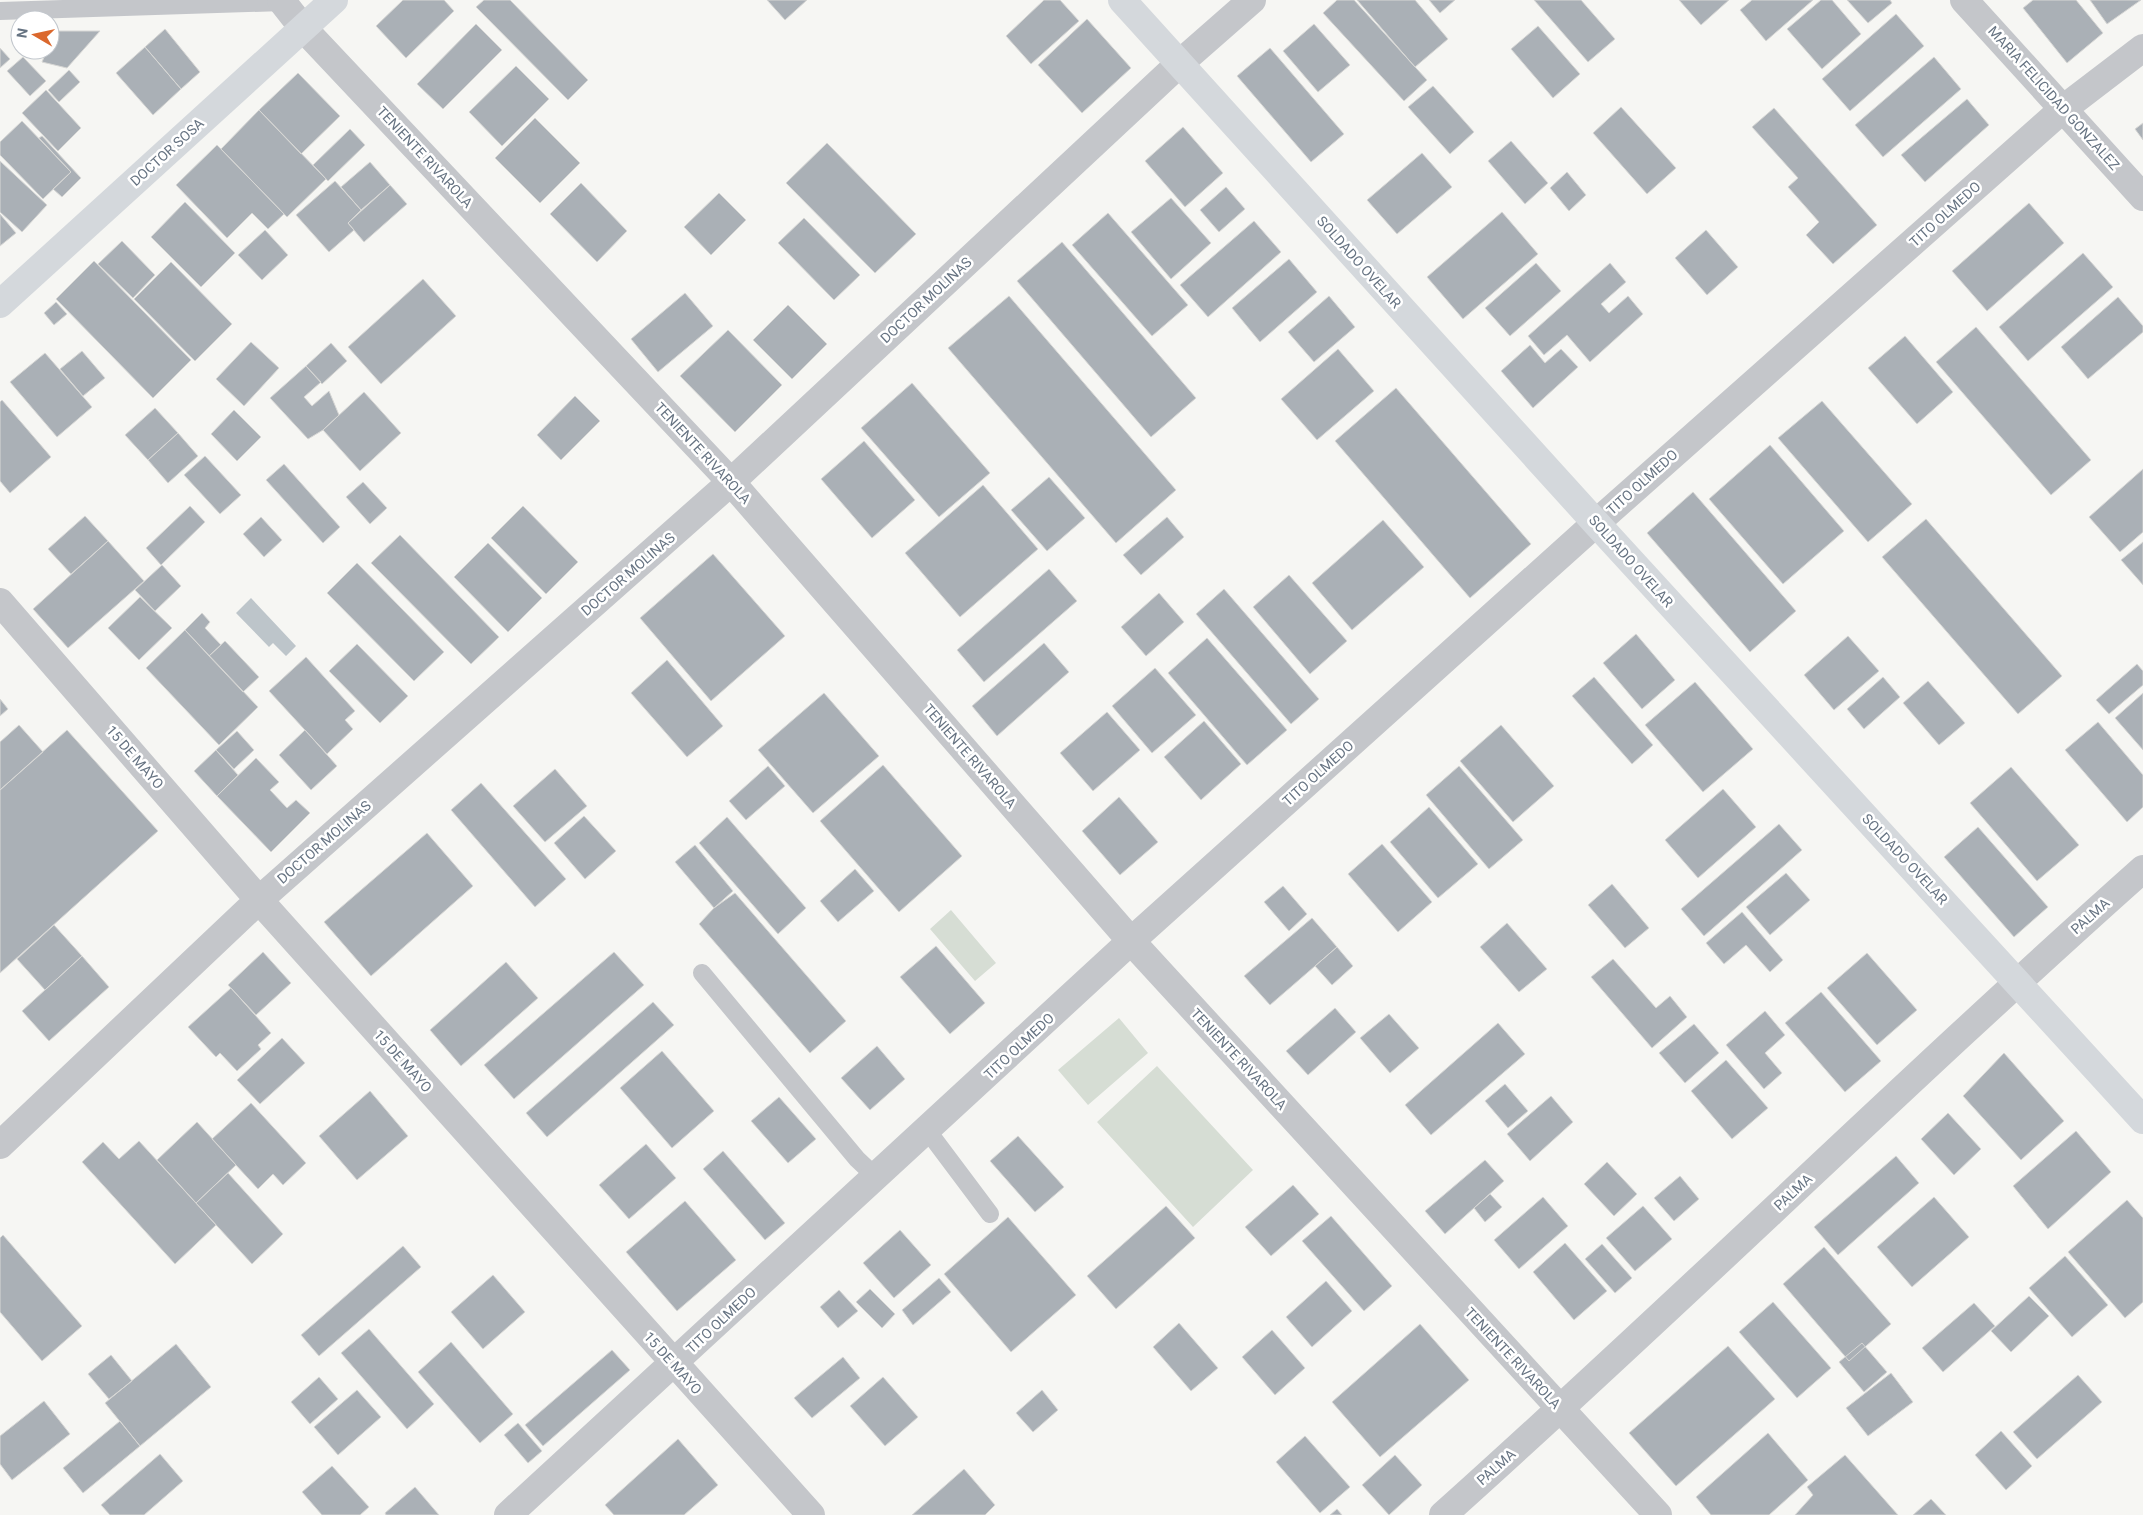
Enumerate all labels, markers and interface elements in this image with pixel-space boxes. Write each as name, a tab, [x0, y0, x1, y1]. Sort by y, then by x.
north arrow	[10, 10, 60, 60]
street label: MARIA FELICIDAD GONZALEZ	[1985, 23, 2123, 173]
text: N	[13, 27, 31, 39]
street label: TENIENTE RIVAROLA	[374, 103, 476, 211]
street label: DOCTOR SOSA	[127, 115, 207, 189]
street label: TITO OLMEDO	[1906, 178, 1984, 250]
street label: SOLDADO OVELAR	[1314, 213, 1405, 311]
street label: DOCTOR MOLINAS	[877, 254, 975, 346]
street label: TENIENTE RIVAROLA	[652, 399, 754, 507]
street label: TITO OLMEDO	[1603, 446, 1681, 518]
street label: SOLDADO OVELAR	[1586, 512, 1677, 610]
street label: DOCTOR MOLINAS	[578, 529, 678, 619]
street label: TENIENTE RIVAROLA	[920, 701, 1020, 811]
street label: 15 DE MAYO	[103, 722, 167, 792]
street label: TITO OLMEDO	[1279, 737, 1357, 809]
street label: DOCTOR MOLINAS	[274, 797, 374, 887]
street label: SOLDADO OVELAR	[1859, 810, 1951, 908]
street label: PALMA	[2068, 895, 2112, 937]
street label: TENIENTE RIVAROLA	[1188, 1005, 1290, 1113]
street label: TITO OLMEDO	[981, 1010, 1057, 1082]
street label: 15 DE MAYO	[371, 1026, 435, 1096]
street label: PALMA	[1771, 1170, 1815, 1214]
street label: TITO OLMEDO	[683, 1284, 759, 1356]
street label: TENIENTE RIVAROLA	[1462, 1304, 1564, 1412]
street label: 15 DE MAYO	[641, 1328, 705, 1398]
street label: PALMA	[1474, 1446, 1518, 1488]

